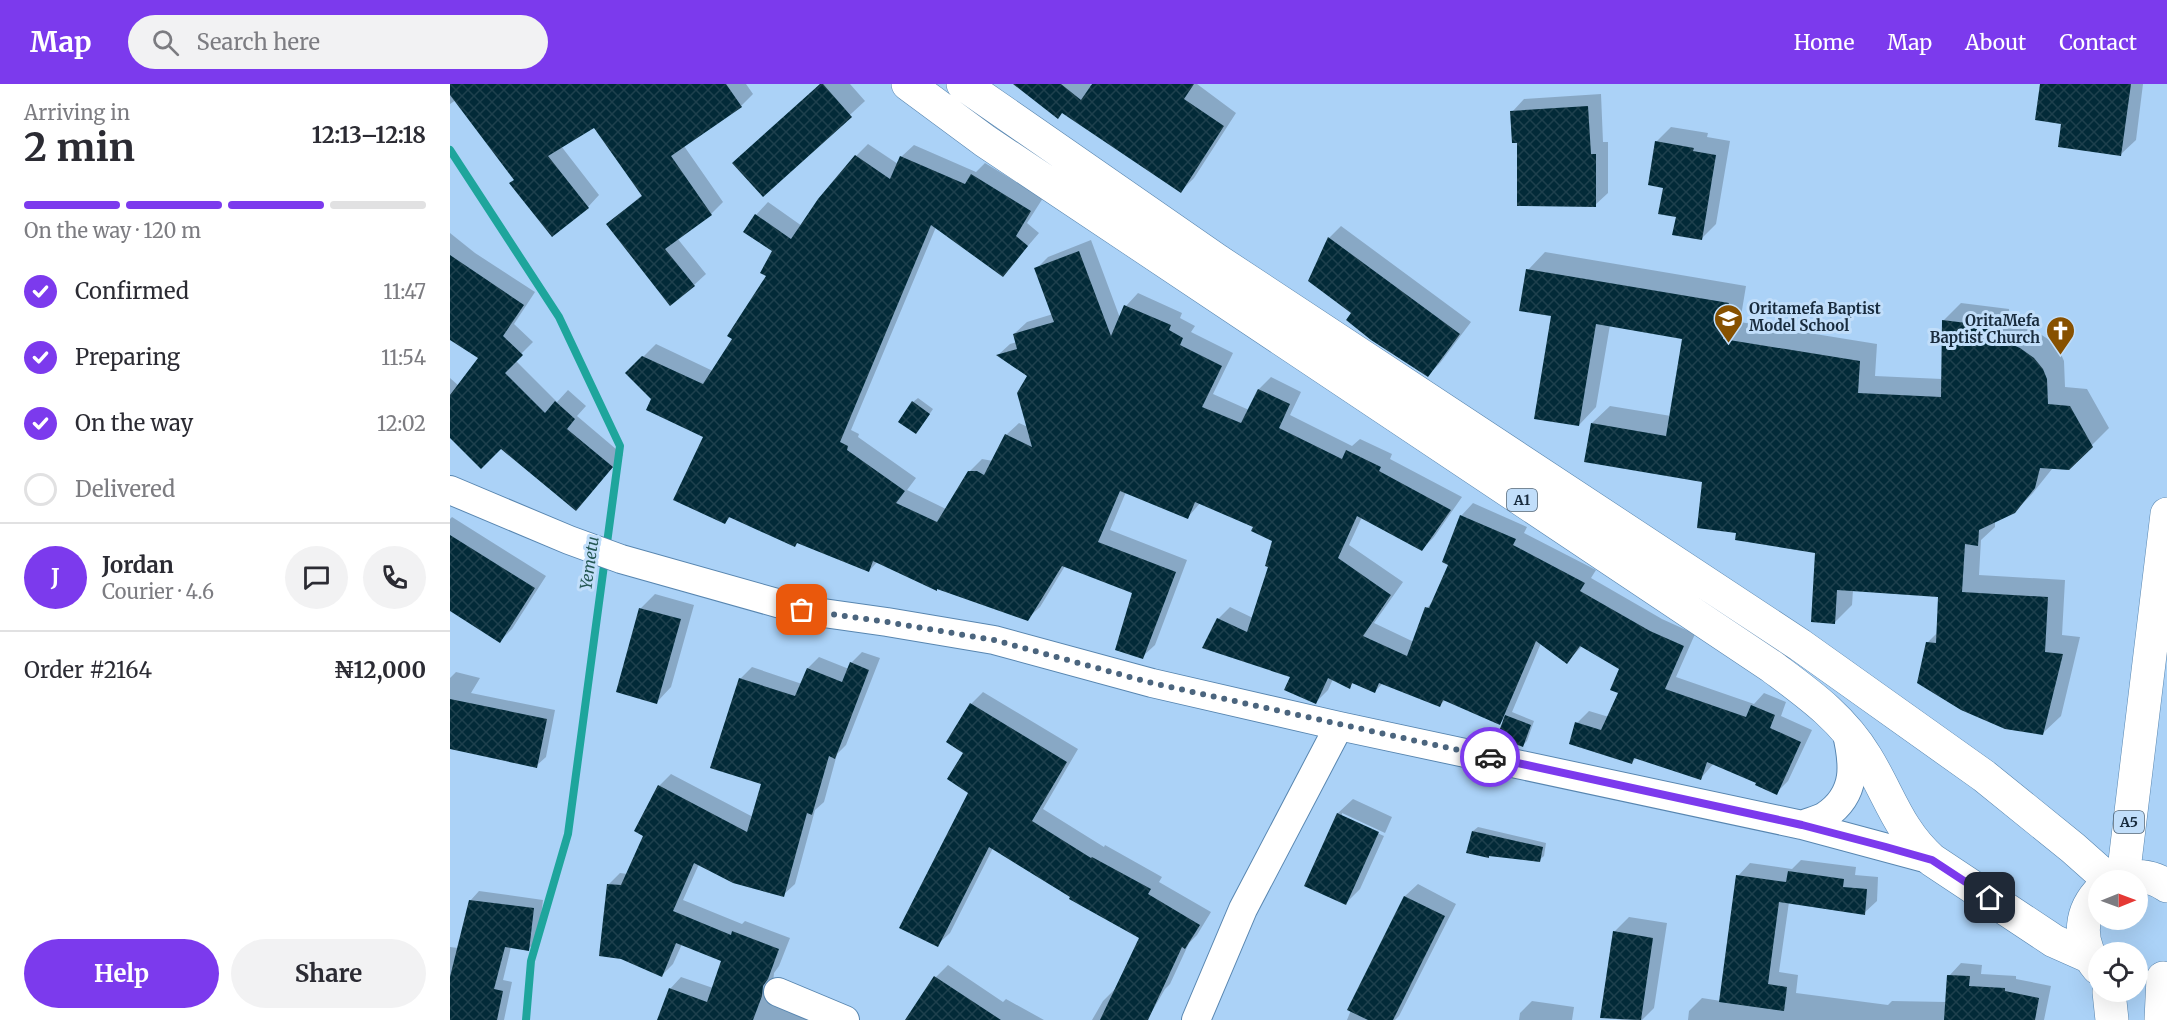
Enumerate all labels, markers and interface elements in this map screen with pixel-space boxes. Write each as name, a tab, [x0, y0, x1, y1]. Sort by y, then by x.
search box	[128, 15, 548, 69]
text: Map	[30, 24, 92, 60]
icon: search	[149, 26, 182, 59]
text: Search here	[197, 28, 320, 56]
text: Home	[1794, 29, 1854, 56]
text: Map	[1887, 29, 1932, 56]
text: About	[1965, 29, 2026, 56]
text: Contact	[2059, 29, 2137, 56]
text: Arriving in	[24, 100, 130, 125]
text: 12:13–12:18	[312, 121, 426, 149]
text: 2 min	[24, 123, 135, 172]
text: On the way · 120 m	[24, 218, 201, 243]
icon: check	[24, 275, 57, 308]
text: Confirmed	[75, 277, 189, 305]
text: 11:47	[383, 279, 426, 304]
place label: Oritamefa Baptist Model School	[1749, 299, 1881, 335]
school or university icon: Oritamefa Baptist Model School	[1712, 302, 1744, 344]
place label: OritaMefa Baptist Church	[1930, 311, 2041, 347]
church icon: OritaMefa Baptist Church	[2045, 314, 2077, 356]
icon: check	[24, 341, 57, 374]
text: Preparing	[75, 343, 180, 371]
text: 11:54	[381, 345, 426, 370]
icon: check	[24, 407, 57, 440]
text: On the way	[75, 409, 193, 437]
text: 12:02	[377, 411, 426, 436]
text: Delivered	[75, 475, 175, 503]
road number: A1	[1507, 489, 1537, 511]
water label: Yemetu	[575, 535, 603, 591]
button: chat	[285, 546, 348, 609]
button: phone	[363, 546, 426, 609]
text: Jordan	[102, 551, 174, 579]
text: J	[51, 563, 60, 591]
text: Courier · 4.6	[102, 579, 214, 604]
pin	[776, 584, 827, 635]
icon: bag	[785, 593, 818, 626]
text: Order #2164	[24, 656, 152, 684]
text: ₦12,000	[333, 656, 426, 684]
courier	[1460, 727, 1520, 787]
icon: car	[1474, 741, 1507, 774]
road number: A5	[2114, 811, 2144, 833]
north arrow	[2088, 870, 2148, 930]
map controls	[2088, 870, 2148, 1002]
pin	[1964, 872, 2015, 923]
icon: home	[1973, 881, 2006, 914]
button: Help	[24, 939, 219, 1008]
button: Share	[231, 939, 426, 1008]
button: locate	[2088, 942, 2148, 1002]

